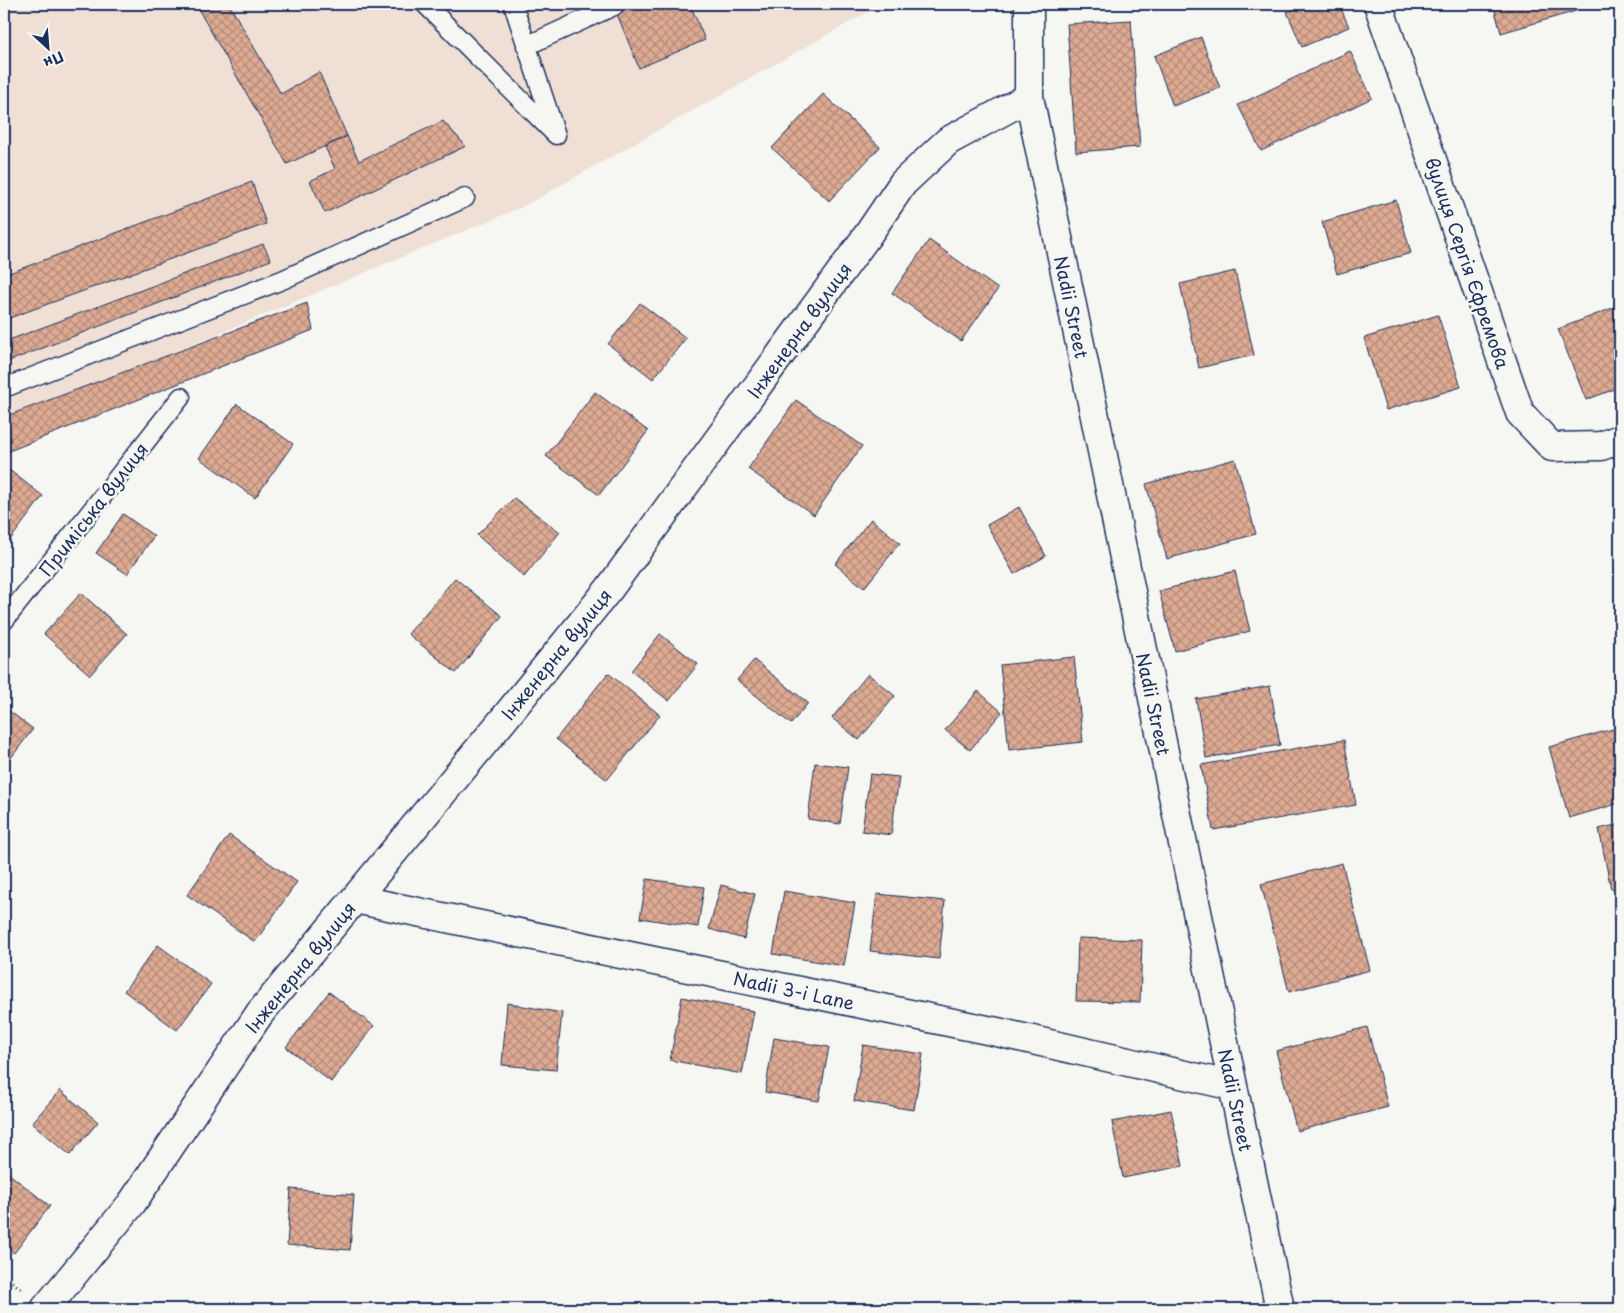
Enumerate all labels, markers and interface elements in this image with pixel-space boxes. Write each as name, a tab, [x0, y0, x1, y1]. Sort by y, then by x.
north arrow	[22, 22, 72, 72]
text: Пн	[40, 46, 68, 74]
street label: вулиця Сергія Єфремова	[1419, 154, 1517, 373]
street label: Nadii Street	[1048, 253, 1096, 361]
street label: Інженерна вулиця	[740, 256, 858, 404]
street label: Приміська вулиця	[32, 436, 154, 582]
street label: Інженерна вулиця	[494, 582, 618, 726]
street label: Nadii Street	[1130, 650, 1178, 758]
street label: Інженерна вулиця	[238, 895, 362, 1039]
street label: Nadii 3-i Lane	[731, 964, 857, 1016]
street label: Nadii Street	[1212, 1046, 1260, 1154]

